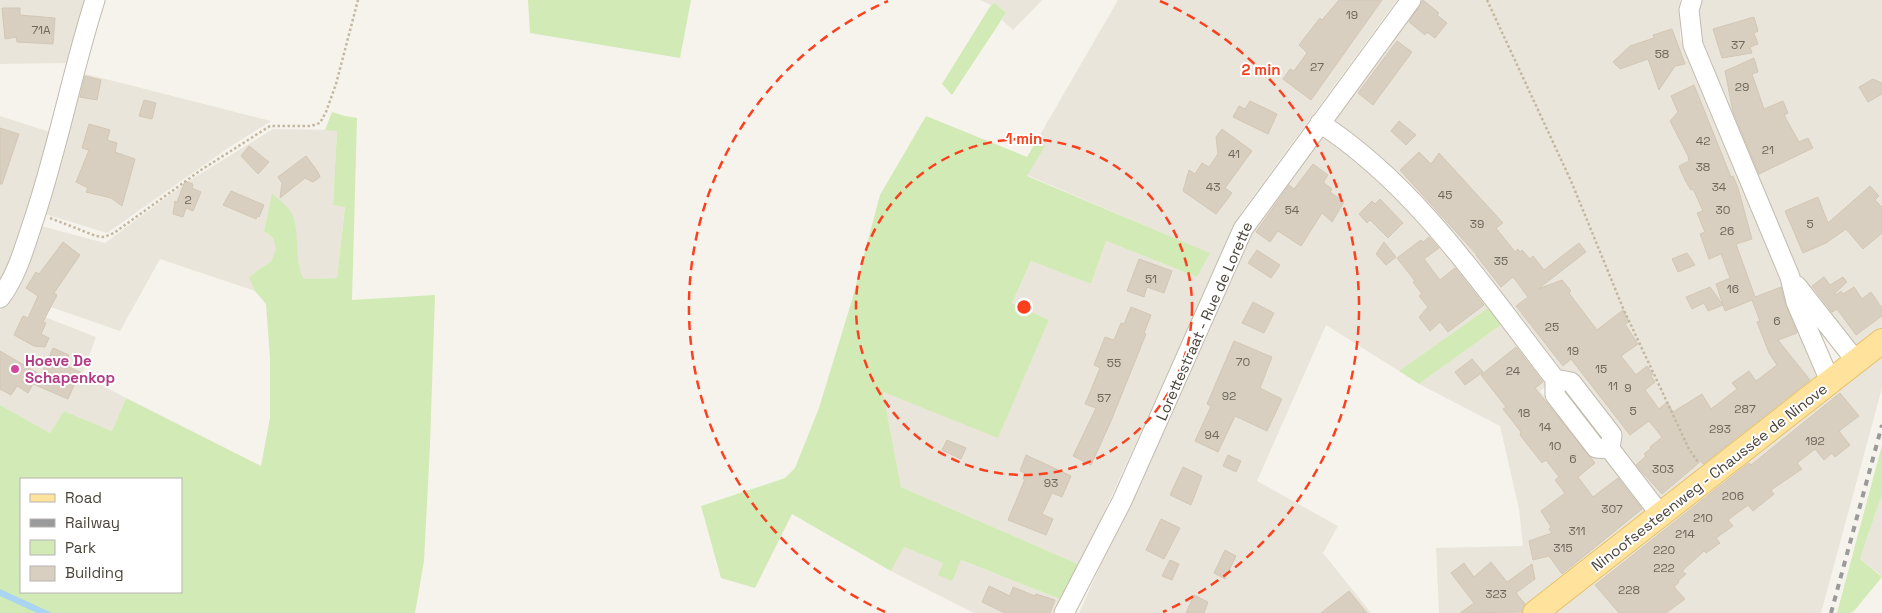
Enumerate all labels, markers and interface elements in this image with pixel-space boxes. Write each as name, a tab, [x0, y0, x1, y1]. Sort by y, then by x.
house number: 19	[1346, 7, 1358, 23]
house number: 71A	[31, 22, 51, 38]
house number: 37	[1731, 37, 1745, 53]
house number: 58	[1655, 46, 1669, 62]
house number: 27	[1310, 59, 1324, 75]
text: 2 min	[1242, 60, 1280, 79]
house number: 29	[1735, 79, 1749, 95]
text: 1 min	[1006, 129, 1042, 148]
house number: 42	[1696, 133, 1710, 149]
house number: 21	[1762, 142, 1774, 158]
house number: 41	[1228, 146, 1240, 162]
house number: 38	[1696, 159, 1710, 175]
house number: 43	[1206, 179, 1220, 195]
house number: 34	[1712, 179, 1727, 195]
house number: 45	[1438, 187, 1452, 203]
house number: 2	[184, 192, 192, 208]
house number: 54	[1285, 202, 1300, 218]
house number: 30	[1716, 202, 1730, 218]
house number: 39	[1470, 216, 1484, 232]
house number: 5	[1806, 216, 1814, 232]
street label: Lorettestraat - Rue de Lorette	[1151, 218, 1257, 423]
house number: 26	[1720, 223, 1734, 239]
house number: 35	[1494, 253, 1508, 269]
house number: 51	[1145, 271, 1157, 287]
house number: 16	[1727, 281, 1739, 297]
centre of rings	[1015, 298, 1033, 316]
house number: 6	[1773, 313, 1781, 329]
house number: 25	[1545, 319, 1559, 335]
house number: 19	[1567, 343, 1579, 359]
place label: Hoeve De Schapenkop	[25, 351, 115, 387]
house number: 70	[1236, 354, 1250, 370]
house number: 55	[1107, 355, 1121, 371]
house number: 15	[1595, 361, 1607, 377]
marker: Hoeve De Schapenkop	[9, 363, 21, 375]
house number: 24	[1506, 363, 1521, 379]
house number: 11	[1608, 378, 1618, 394]
street label: Ninoofsesteenweg - Chaussée de Ninove	[1587, 379, 1831, 575]
house number: 9	[1624, 380, 1632, 396]
house number: 92	[1222, 388, 1236, 404]
house number: 57	[1097, 390, 1111, 406]
house number: 287	[1734, 401, 1756, 417]
house number: 5	[1629, 403, 1637, 419]
house number: 18	[1518, 405, 1530, 421]
house number: 14	[1539, 419, 1552, 435]
house number: 293	[1709, 421, 1731, 437]
house number: 94	[1205, 427, 1220, 443]
house number: 192	[1805, 433, 1825, 449]
house number: 10	[1549, 438, 1561, 454]
house number: 6	[1569, 451, 1577, 467]
house number: 303	[1652, 461, 1674, 477]
house number: 93	[1044, 475, 1058, 491]
legend	[20, 478, 182, 593]
text: Road	[65, 488, 102, 507]
house number: 206	[1722, 488, 1744, 504]
house number: 307	[1601, 501, 1623, 517]
house number: 210	[1693, 510, 1713, 526]
text: Railway	[65, 513, 120, 532]
house number: 311	[1568, 523, 1586, 539]
house number: 214	[1675, 526, 1695, 542]
text: Park	[65, 538, 96, 557]
house number: 315	[1553, 540, 1573, 556]
house number: 220	[1653, 542, 1675, 558]
house number: 222	[1653, 560, 1675, 576]
text: Building	[65, 563, 124, 582]
house number: 228	[1618, 582, 1640, 598]
house number: 323	[1485, 586, 1507, 602]

